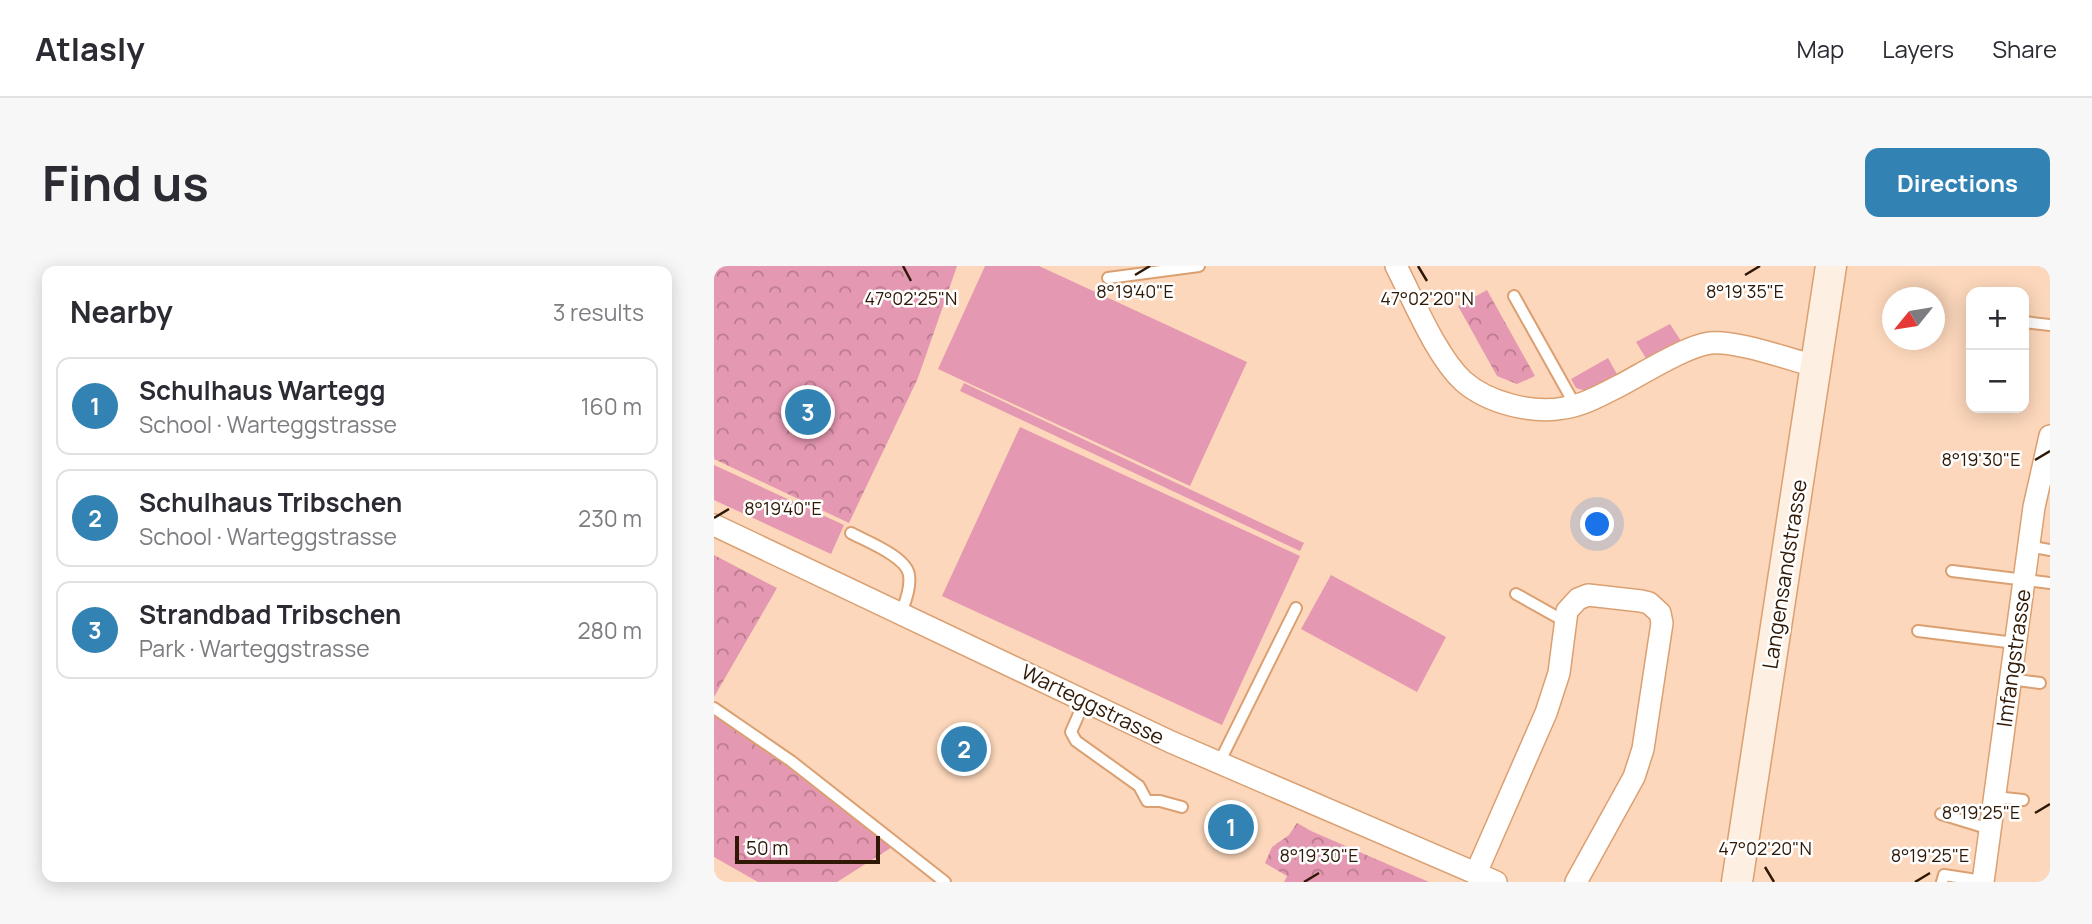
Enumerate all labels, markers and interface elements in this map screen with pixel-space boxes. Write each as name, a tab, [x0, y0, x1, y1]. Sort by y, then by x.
text: Atlasly	[35, 26, 145, 71]
text: Map	[1797, 32, 1844, 65]
text: Layers	[1882, 32, 1954, 65]
text: Share	[1992, 32, 2057, 65]
button: Directions	[1865, 148, 2050, 217]
text: Find us	[42, 149, 209, 216]
text: 8°19'40"E	[1096, 279, 1174, 303]
text: 8°19'35"E	[1706, 279, 1784, 303]
text: 47°02'25"N	[865, 286, 957, 310]
text: 47°02'20"N	[1380, 286, 1474, 310]
north arrow	[1882, 287, 1945, 350]
map controls	[1966, 287, 2029, 413]
button: +	[1966, 287, 2029, 350]
text: Nearby	[70, 291, 173, 332]
text: 3 results	[553, 296, 644, 328]
button: −	[1966, 350, 2029, 413]
text: Schulhaus Wartegg	[139, 372, 385, 408]
pin: 3	[785, 386, 831, 438]
text: 1	[90, 390, 100, 422]
text: 160 m	[581, 390, 642, 422]
text: School · Warteggstrasse	[139, 408, 397, 440]
text: 8°19'30"E	[1942, 447, 2020, 471]
street label: Langensandstrasse	[1755, 477, 1813, 671]
text: Schulhaus Tribschen	[139, 484, 402, 520]
text: 8°19'40"E	[744, 496, 822, 520]
text: 2	[88, 502, 102, 534]
text: 230 m	[578, 502, 642, 534]
your location	[1580, 507, 1614, 541]
text: School · Warteggstrasse	[139, 520, 397, 552]
street label: Imfangstrasse	[1989, 587, 2037, 729]
text: Strandbad Tribschen	[139, 596, 401, 632]
text: 3	[88, 614, 102, 646]
text: 280 m	[577, 614, 642, 646]
text: Park · Warteggstrasse	[139, 632, 370, 664]
street label: Warteggstrasse	[1017, 657, 1169, 751]
pin: 2	[941, 723, 987, 775]
text: 8°19'25"E	[1942, 800, 2020, 824]
pin: 1	[1208, 801, 1254, 853]
scale bar	[735, 833, 880, 865]
text: 50 m	[746, 835, 788, 861]
text: 47°02'20"N	[1718, 836, 1812, 860]
text: 8°19'30"E	[1280, 843, 1358, 867]
text: 8°19'25"E	[1891, 843, 1969, 867]

